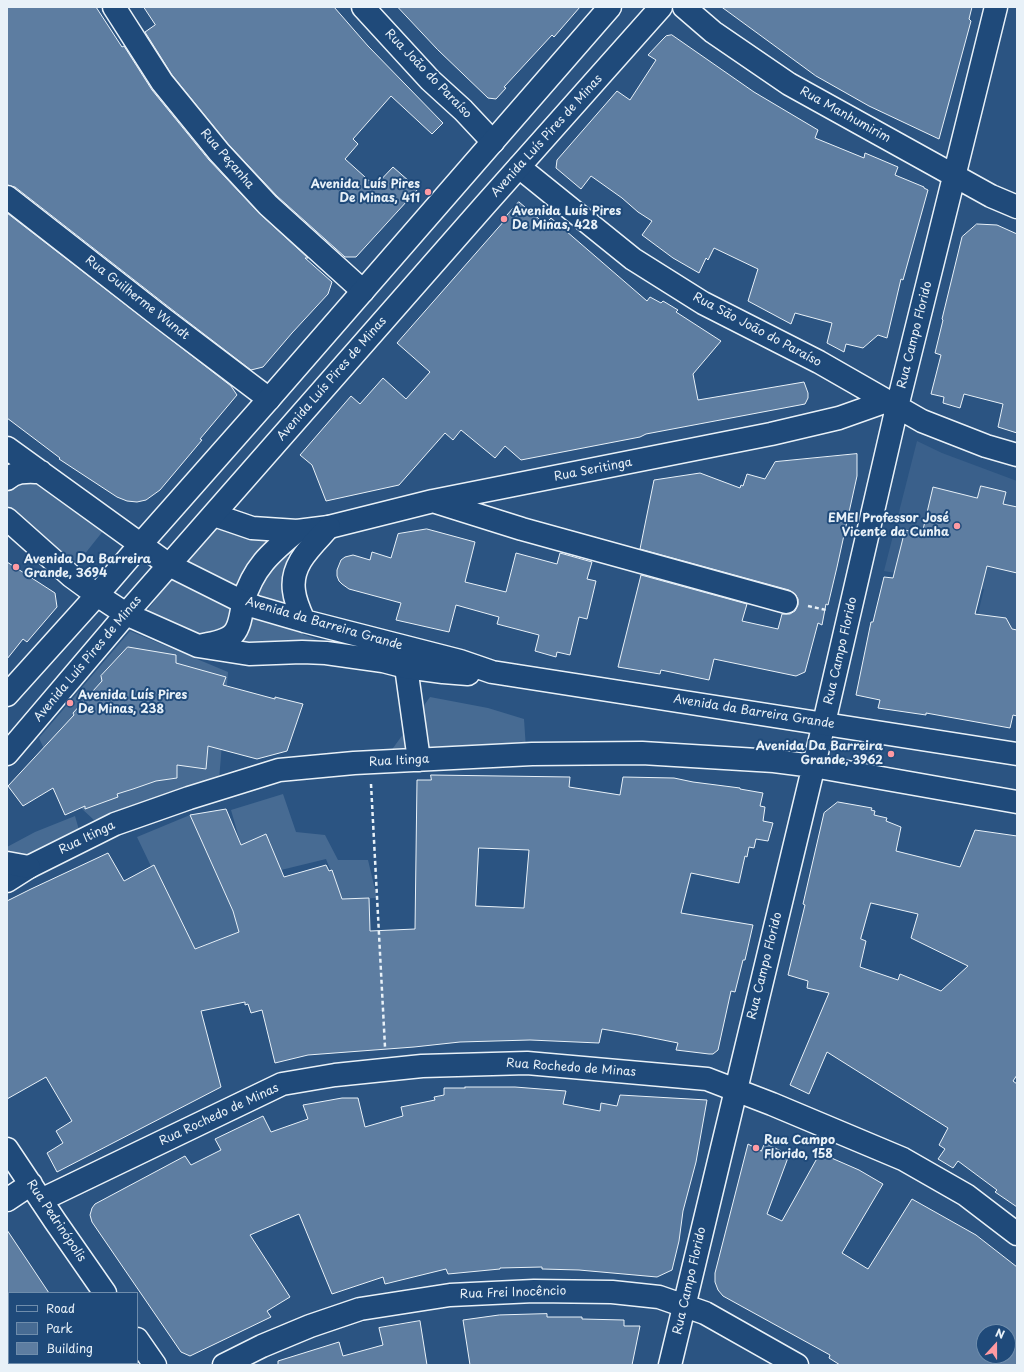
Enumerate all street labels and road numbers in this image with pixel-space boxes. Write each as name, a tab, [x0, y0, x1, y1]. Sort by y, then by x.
street label: Rua João do Paraíso	[382, 26, 474, 122]
street label: Avenida Luís Pires de Minas	[488, 72, 606, 200]
street label: Rua Manhumirim	[797, 84, 893, 146]
street label: Rua Peçanha	[197, 126, 257, 192]
street label: Rua Guilherme Wundt	[82, 253, 192, 343]
street label: Rua Campo Florido	[895, 280, 935, 390]
street label: Rua São João do Paraíso	[690, 290, 824, 370]
street label: Avenida Luís Pires de Minas	[274, 314, 390, 444]
street label: Rua Seritinga	[553, 455, 633, 485]
street label: Avenida Luís Pires de Minas	[31, 593, 145, 725]
street label: Avenida da Barreira Grande	[244, 595, 404, 653]
street label: Rua Campo Florido	[822, 596, 860, 706]
street label: Avenida da Barreira Grande	[672, 692, 836, 732]
street label: Rua Itinga	[368, 752, 430, 770]
street label: Rua Itinga	[57, 818, 117, 858]
street label: Rua Campo Florido	[745, 911, 785, 1021]
street label: Rua Rochedo de Minas	[506, 1056, 636, 1080]
street label: Rua Rochedo de Minas	[157, 1081, 281, 1149]
street label: Rua Pedrinópolis	[23, 1177, 89, 1265]
street label: Rua Campo Florido	[671, 1226, 709, 1336]
street label: Rua Frei Inocêncio	[460, 1284, 566, 1302]

